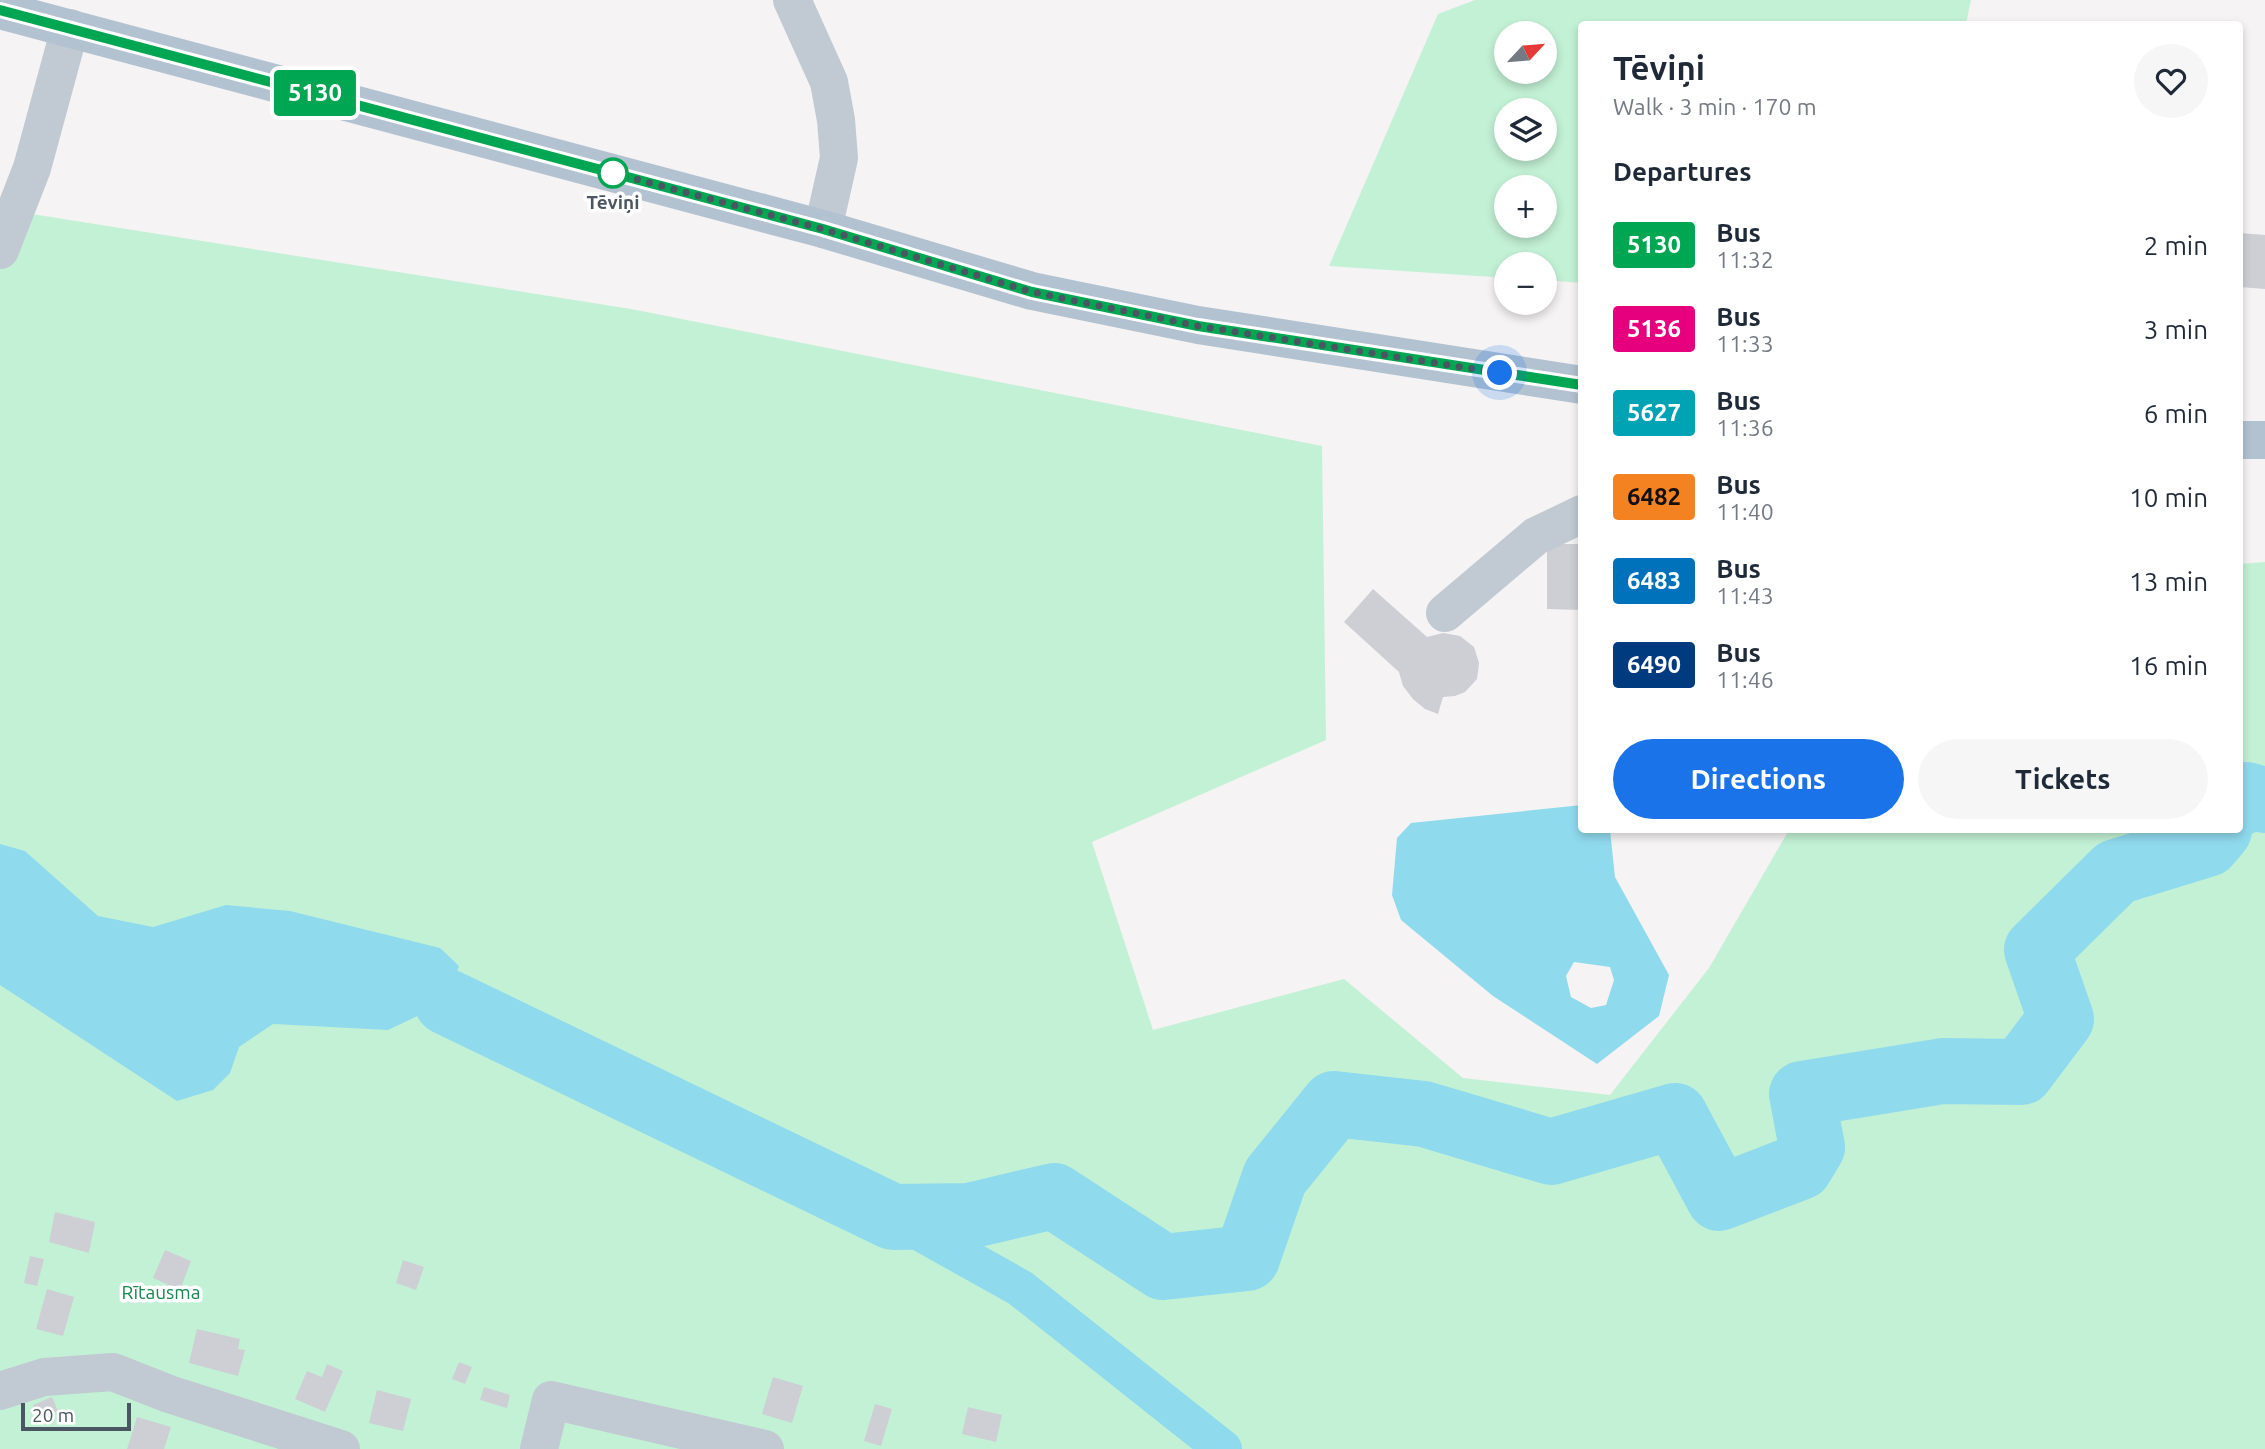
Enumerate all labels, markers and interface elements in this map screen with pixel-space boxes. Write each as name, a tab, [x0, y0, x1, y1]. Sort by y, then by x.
north arrow	[1494, 21, 1558, 84]
map controls	[1494, 21, 1557, 315]
button: heart	[2134, 44, 2208, 118]
text: Tēviņi	[1613, 49, 1705, 86]
line badge: 5130	[266, 70, 364, 116]
text: 5130	[288, 79, 342, 106]
text: Walk · 3 min · 170 m	[1613, 94, 1817, 119]
button: layers	[1494, 98, 1557, 161]
text: Departures	[1613, 157, 1751, 186]
marker: Tēviņi	[598, 158, 628, 188]
button: +	[1494, 175, 1557, 238]
place label: Tēviņi	[587, 191, 639, 213]
text: Bus	[1716, 218, 1761, 247]
text: 5130	[1627, 231, 1681, 258]
text: 2 min	[2144, 231, 2208, 260]
text: 11:32	[1716, 247, 1774, 272]
button: −	[1494, 252, 1557, 315]
text: Bus	[1716, 302, 1761, 331]
text: 5136	[1627, 315, 1681, 342]
text: 3 min	[2144, 315, 2208, 344]
text: 11:33	[1716, 331, 1774, 356]
your location	[1482, 355, 1517, 390]
text: Bus	[1716, 386, 1761, 415]
text: 5627	[1627, 399, 1681, 426]
text: 6 min	[2144, 399, 2208, 428]
text: 11:36	[1716, 415, 1774, 440]
text: Bus	[1716, 470, 1761, 499]
text: 6482	[1627, 483, 1681, 510]
text: 10 min	[2129, 483, 2208, 512]
text: 11:40	[1716, 499, 1774, 524]
text: Bus	[1716, 554, 1761, 583]
text: 6483	[1627, 567, 1681, 594]
text: 13 min	[2129, 567, 2208, 596]
text: 11:43	[1716, 583, 1774, 608]
text: Bus	[1716, 638, 1761, 667]
text: 6490	[1627, 651, 1681, 678]
text: 16 min	[2129, 651, 2208, 680]
text: 11:46	[1716, 667, 1774, 692]
button: Directions	[1613, 739, 1904, 819]
button: Tickets	[1918, 739, 2208, 819]
park label: Rītausma	[122, 1281, 200, 1303]
scale bar	[21, 1400, 131, 1432]
text: 20 m	[32, 1404, 74, 1426]

